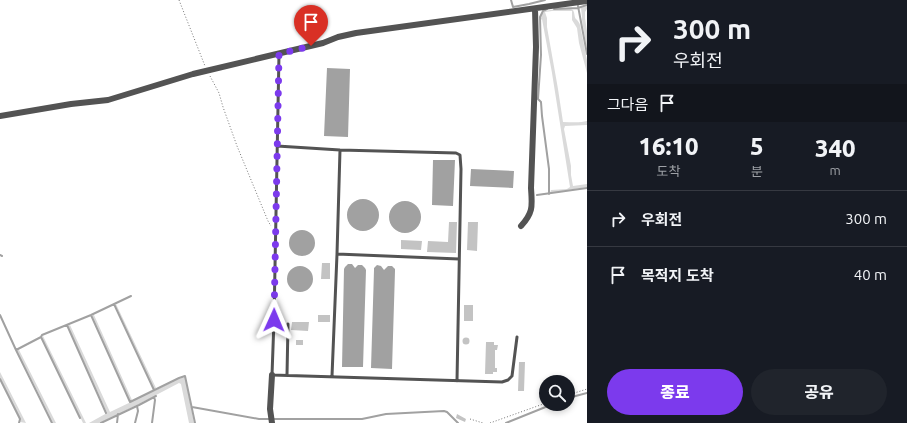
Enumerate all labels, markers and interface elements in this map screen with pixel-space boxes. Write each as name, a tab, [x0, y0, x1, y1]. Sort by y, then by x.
pin	[294, 5, 328, 46]
icon: arrive	[300, 11, 322, 33]
text: 300 m	[673, 13, 751, 44]
icon: right	[607, 16, 659, 68]
text: 우회전	[673, 50, 723, 70]
icon: arrive	[656, 92, 678, 114]
text: 그다음	[607, 96, 648, 113]
text: 16:10	[638, 133, 699, 160]
text: 5	[750, 133, 763, 160]
text: 340	[815, 135, 856, 162]
text: m	[830, 163, 841, 177]
text: 도착	[657, 164, 680, 178]
text: 분	[751, 164, 763, 178]
icon: right	[607, 208, 629, 230]
text: 300 m	[845, 210, 887, 227]
text: 우회전	[641, 211, 682, 228]
icon: arrive	[607, 264, 629, 286]
text: 40 m	[854, 266, 887, 283]
text: 목적지 도착	[641, 267, 714, 284]
position arrow	[253, 299, 295, 341]
button: 종료	[607, 369, 743, 415]
button: 공유	[751, 369, 887, 415]
map controls	[539, 375, 575, 411]
button: search	[539, 375, 575, 411]

